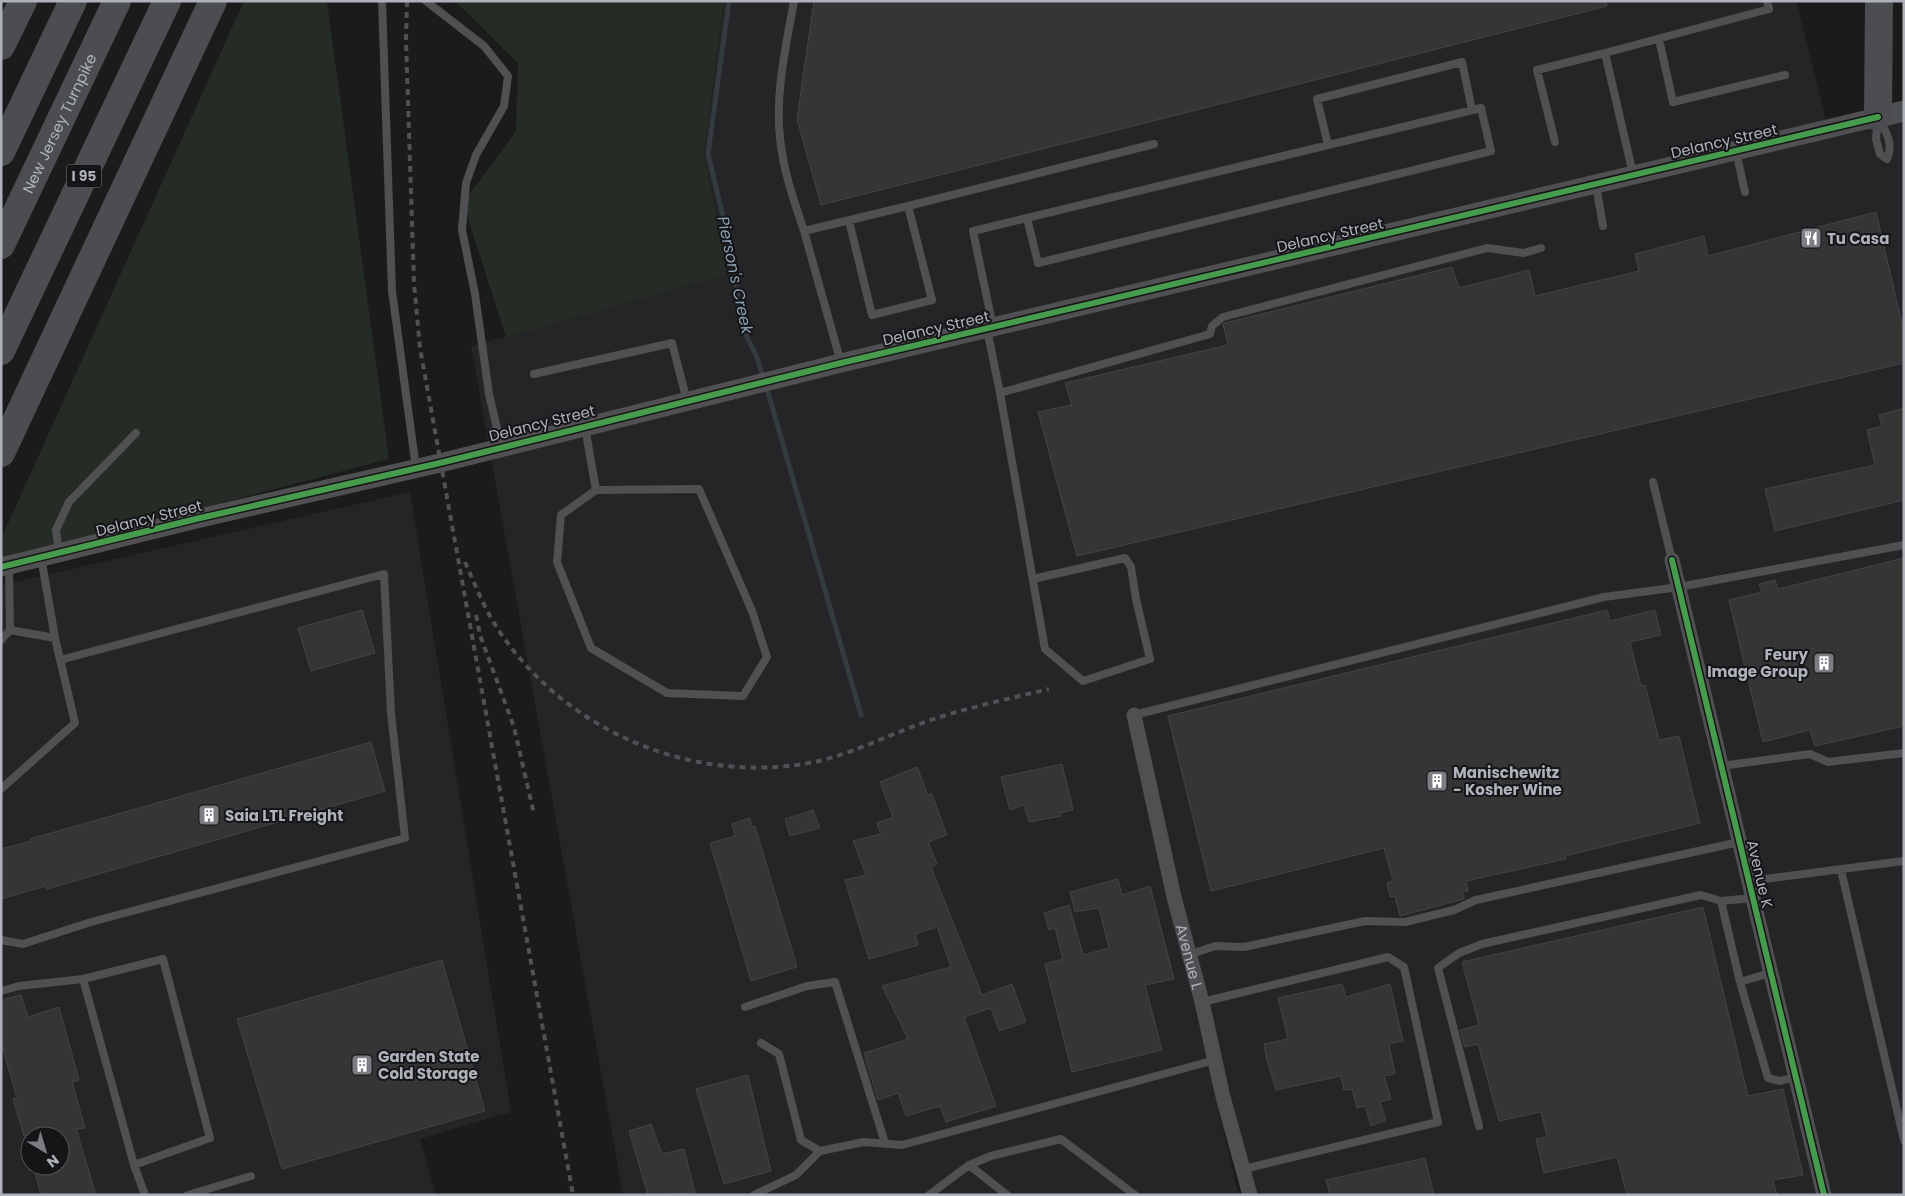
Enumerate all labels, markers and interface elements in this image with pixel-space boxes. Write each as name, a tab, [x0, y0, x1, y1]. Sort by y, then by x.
street label: New Jersey Turnpike	[17, 50, 101, 196]
street label: Delancy Street	[1669, 119, 1779, 163]
road number: I 95	[66, 165, 102, 188]
street label: Delancy Street	[1275, 213, 1385, 257]
water label: Pierson's Creek	[711, 214, 759, 337]
restaurant icon: Tu Casa	[1799, 226, 1823, 250]
place label: Tu Casa	[1827, 228, 1889, 249]
street label: Delancy Street	[881, 306, 991, 350]
street label: Delancy Street	[487, 400, 597, 446]
street label: Delancy Street	[94, 495, 204, 541]
place label: Feury Image Group	[1707, 644, 1809, 682]
building icon: Feury Image Group	[1812, 651, 1836, 675]
place label: Manischewitz - Kosher Wine	[1453, 762, 1562, 800]
building icon: Manischewitz - Kosher Wine	[1425, 769, 1449, 793]
building icon: Saia LTL Freight	[197, 803, 221, 827]
place label: Saia LTL Freight	[225, 805, 343, 826]
street label: Avenue K	[1742, 838, 1778, 910]
street label: Avenue L	[1171, 922, 1209, 992]
place label: Garden State Cold Storage	[378, 1046, 480, 1084]
building icon: Garden State Cold Storage	[350, 1053, 374, 1077]
north arrow	[20, 1126, 70, 1176]
text: N	[43, 1150, 63, 1172]

